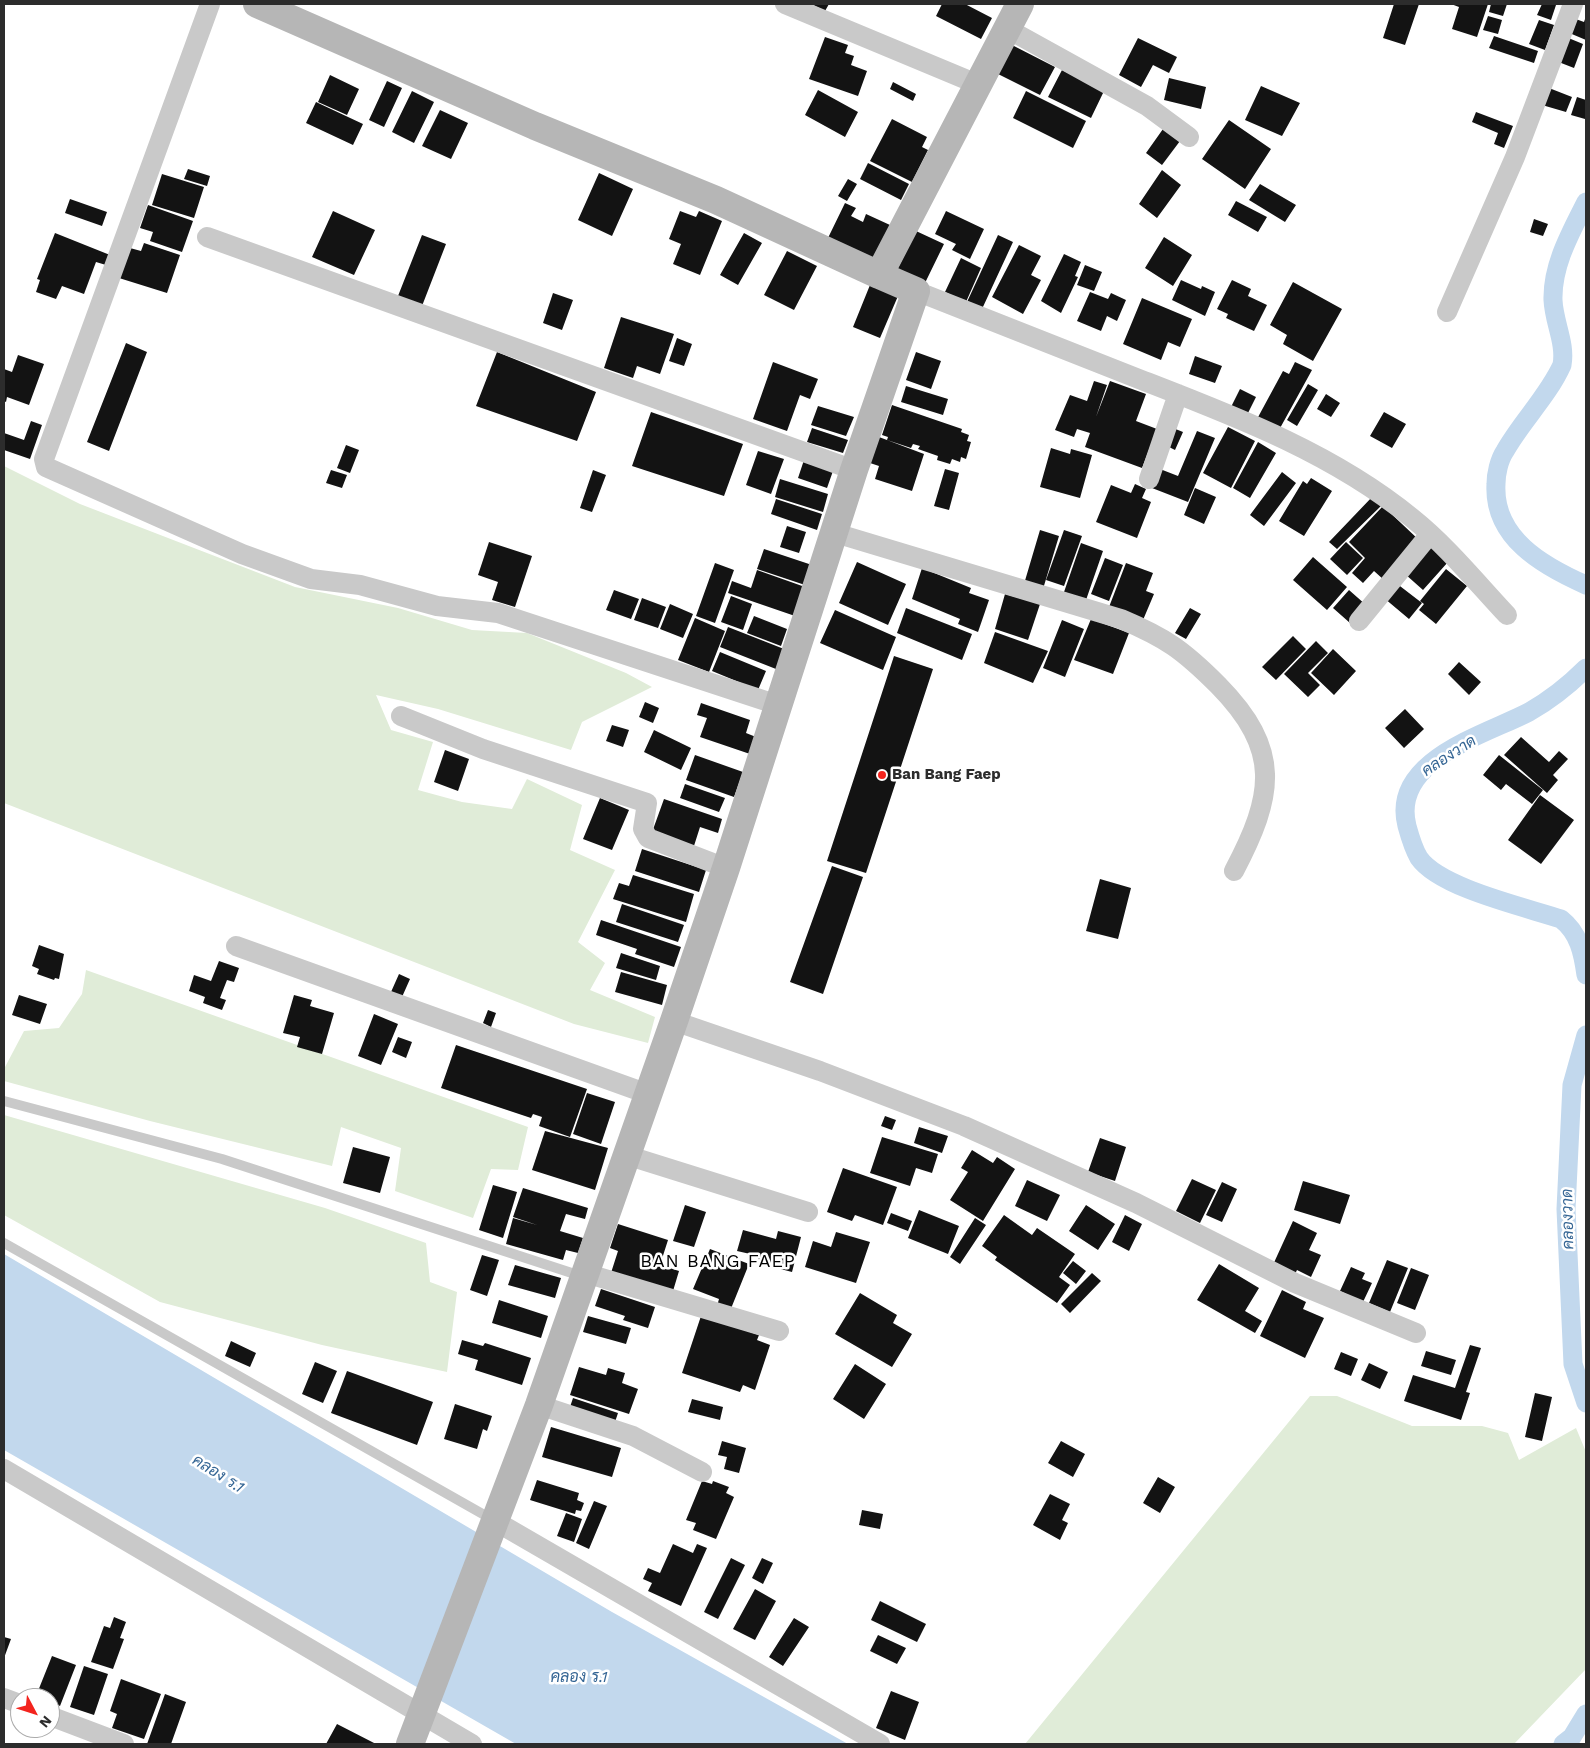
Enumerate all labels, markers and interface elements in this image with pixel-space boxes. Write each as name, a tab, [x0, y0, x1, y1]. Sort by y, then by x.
water label: คลองวาด	[1418, 731, 1480, 781]
place label: Ban Bang Faep	[892, 766, 1001, 784]
marker: Ban Bang Faep	[876, 769, 888, 781]
water label: คลองวาด	[1558, 1188, 1578, 1250]
district label: BAN BANG FAEP	[639, 1251, 797, 1273]
water label: คลอง ร.1	[189, 1451, 247, 1497]
water label: คลอง ร.1	[550, 1667, 608, 1687]
north arrow	[10, 1688, 60, 1738]
text: N	[36, 1713, 55, 1731]

